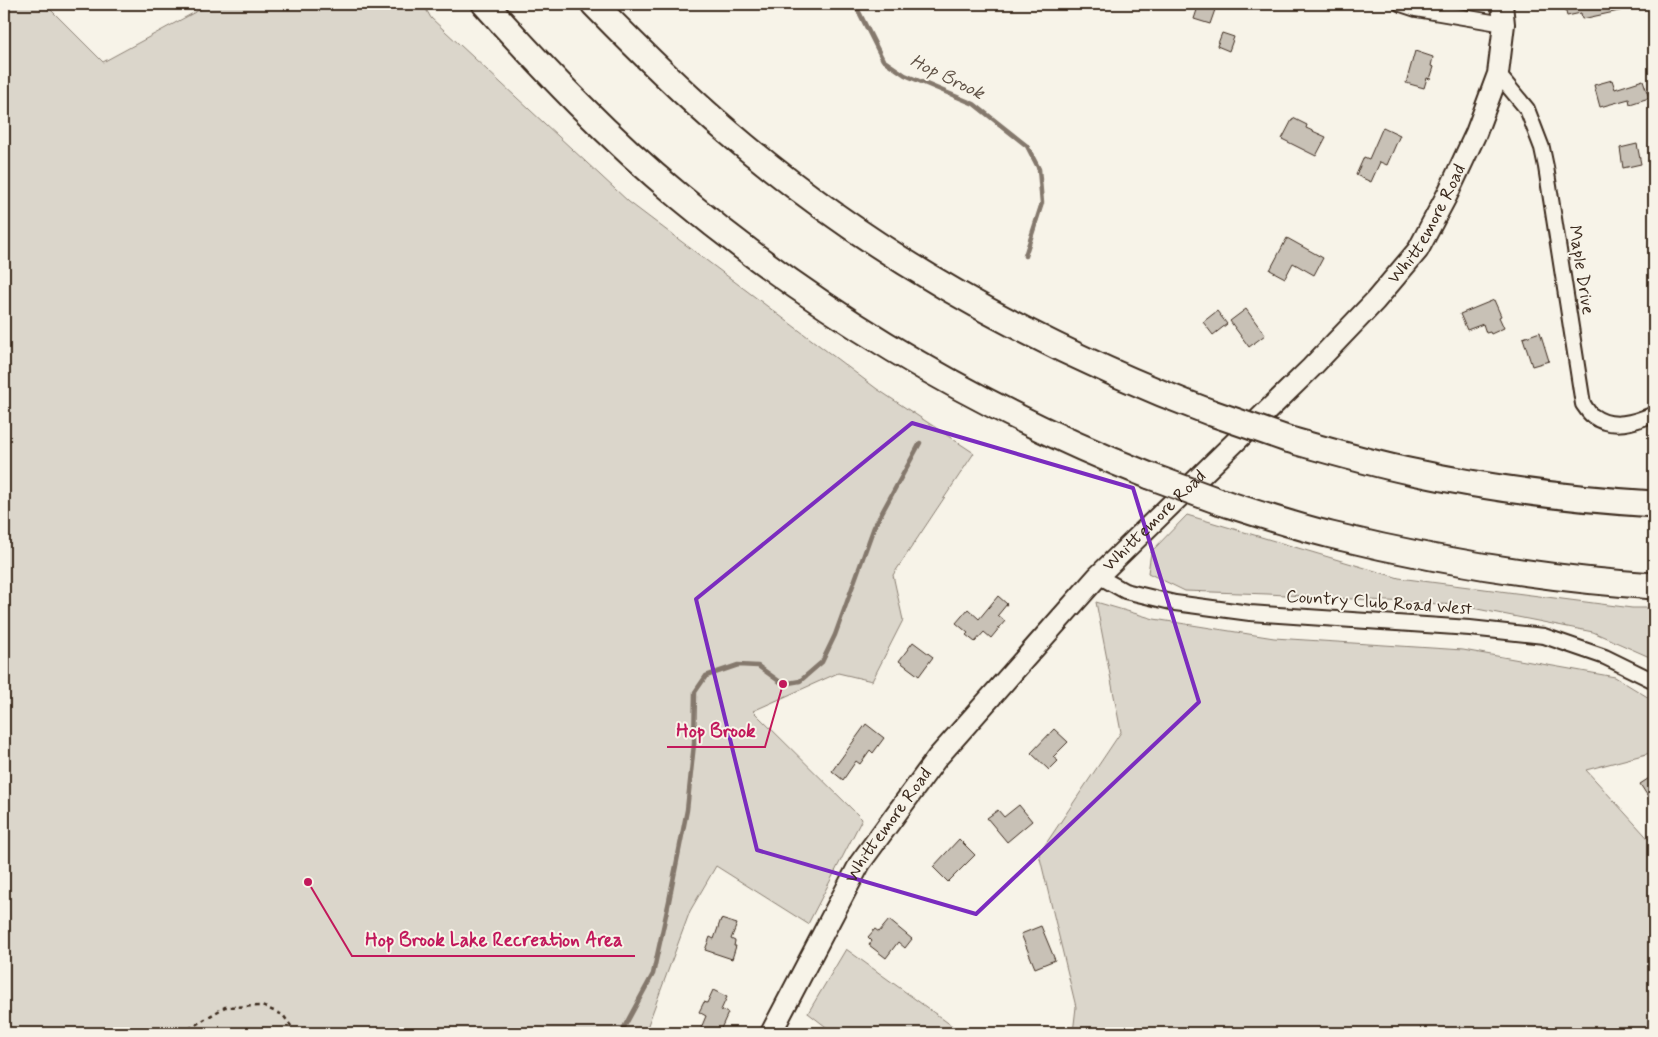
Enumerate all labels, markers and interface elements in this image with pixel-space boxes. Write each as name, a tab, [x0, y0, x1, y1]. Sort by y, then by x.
water label: Hop Brook	[906, 48, 989, 106]
street label: Whittemore Road	[1382, 160, 1472, 289]
street label: Maple Drive	[1562, 224, 1600, 317]
street label: Whittemore Road	[1097, 465, 1212, 577]
street label: Country Club Road West	[1285, 585, 1473, 622]
callout: Hop Brook	[667, 713, 765, 747]
text: Hop Brook	[676, 719, 756, 744]
street label: Whittemore Road	[840, 763, 938, 887]
callout: Hop Brook Lake Recreation Area	[352, 922, 635, 956]
text: Hop Brook Lake Recreation Area	[365, 928, 623, 953]

